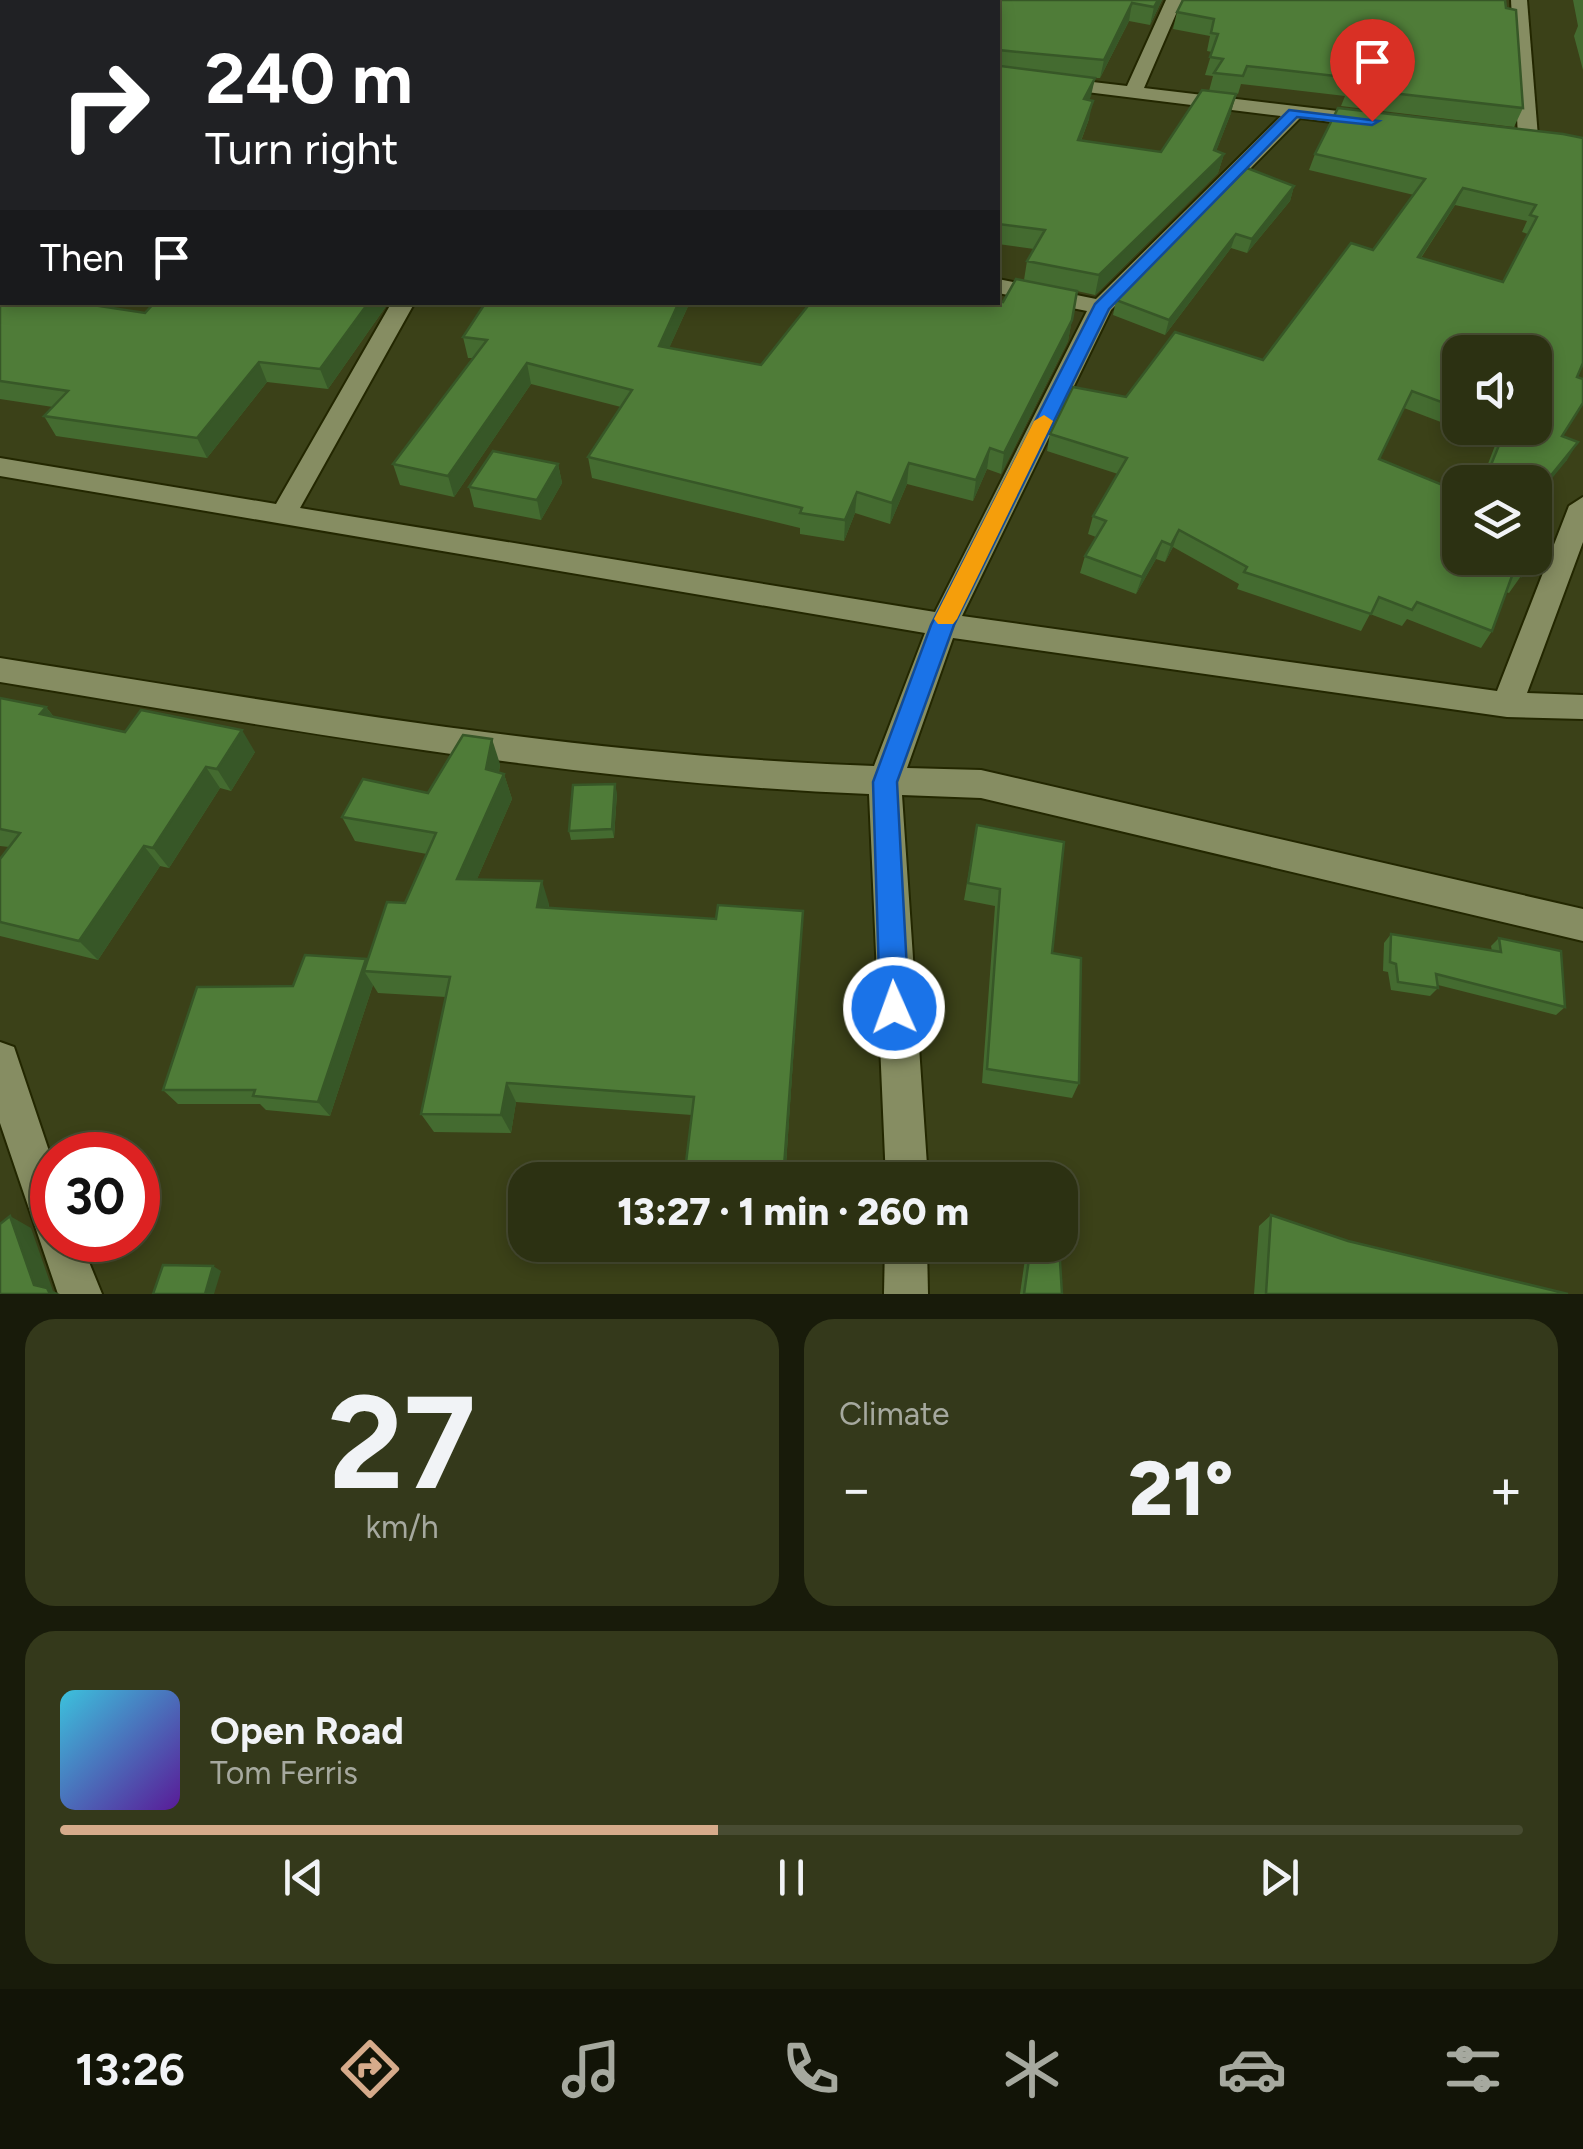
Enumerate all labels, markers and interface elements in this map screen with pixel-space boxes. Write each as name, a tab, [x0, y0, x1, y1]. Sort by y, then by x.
pin	[1330, 19, 1415, 122]
icon: arrive	[1345, 34, 1400, 89]
text: 240 m	[205, 36, 413, 121]
icon: right	[40, 40, 170, 170]
text: Turn right	[205, 121, 398, 175]
icon: arrive	[144, 230, 199, 285]
text: Then	[40, 235, 124, 281]
map controls	[1442, 335, 1552, 575]
button: sound	[1442, 335, 1552, 445]
button: layers	[1442, 465, 1552, 575]
position arrow	[842, 956, 946, 1060]
speed limit sign: 30	[30, 1132, 160, 1262]
text: 13:27 · 1 min · 260 m	[617, 1189, 969, 1235]
text: 27	[328, 1365, 476, 1521]
text: Climate	[839, 1395, 950, 1433]
text: 21°	[1129, 1444, 1233, 1534]
text: −	[839, 1456, 873, 1522]
text: +	[1489, 1456, 1523, 1522]
text: km/h	[365, 1508, 439, 1546]
text: Open Road	[210, 1708, 404, 1754]
text: Tom Ferris	[210, 1754, 358, 1792]
icon: previous	[276, 1850, 331, 1905]
icon: pause	[764, 1850, 819, 1905]
icon: next	[1252, 1850, 1307, 1905]
icon: directions	[335, 2034, 405, 2104]
icon: music	[556, 2034, 626, 2104]
icon: phone	[776, 2034, 846, 2104]
icon: climate	[997, 2034, 1067, 2104]
icon: car	[1217, 2034, 1287, 2104]
icon: filters	[1438, 2034, 1508, 2104]
text: 13:26	[75, 2042, 185, 2096]

